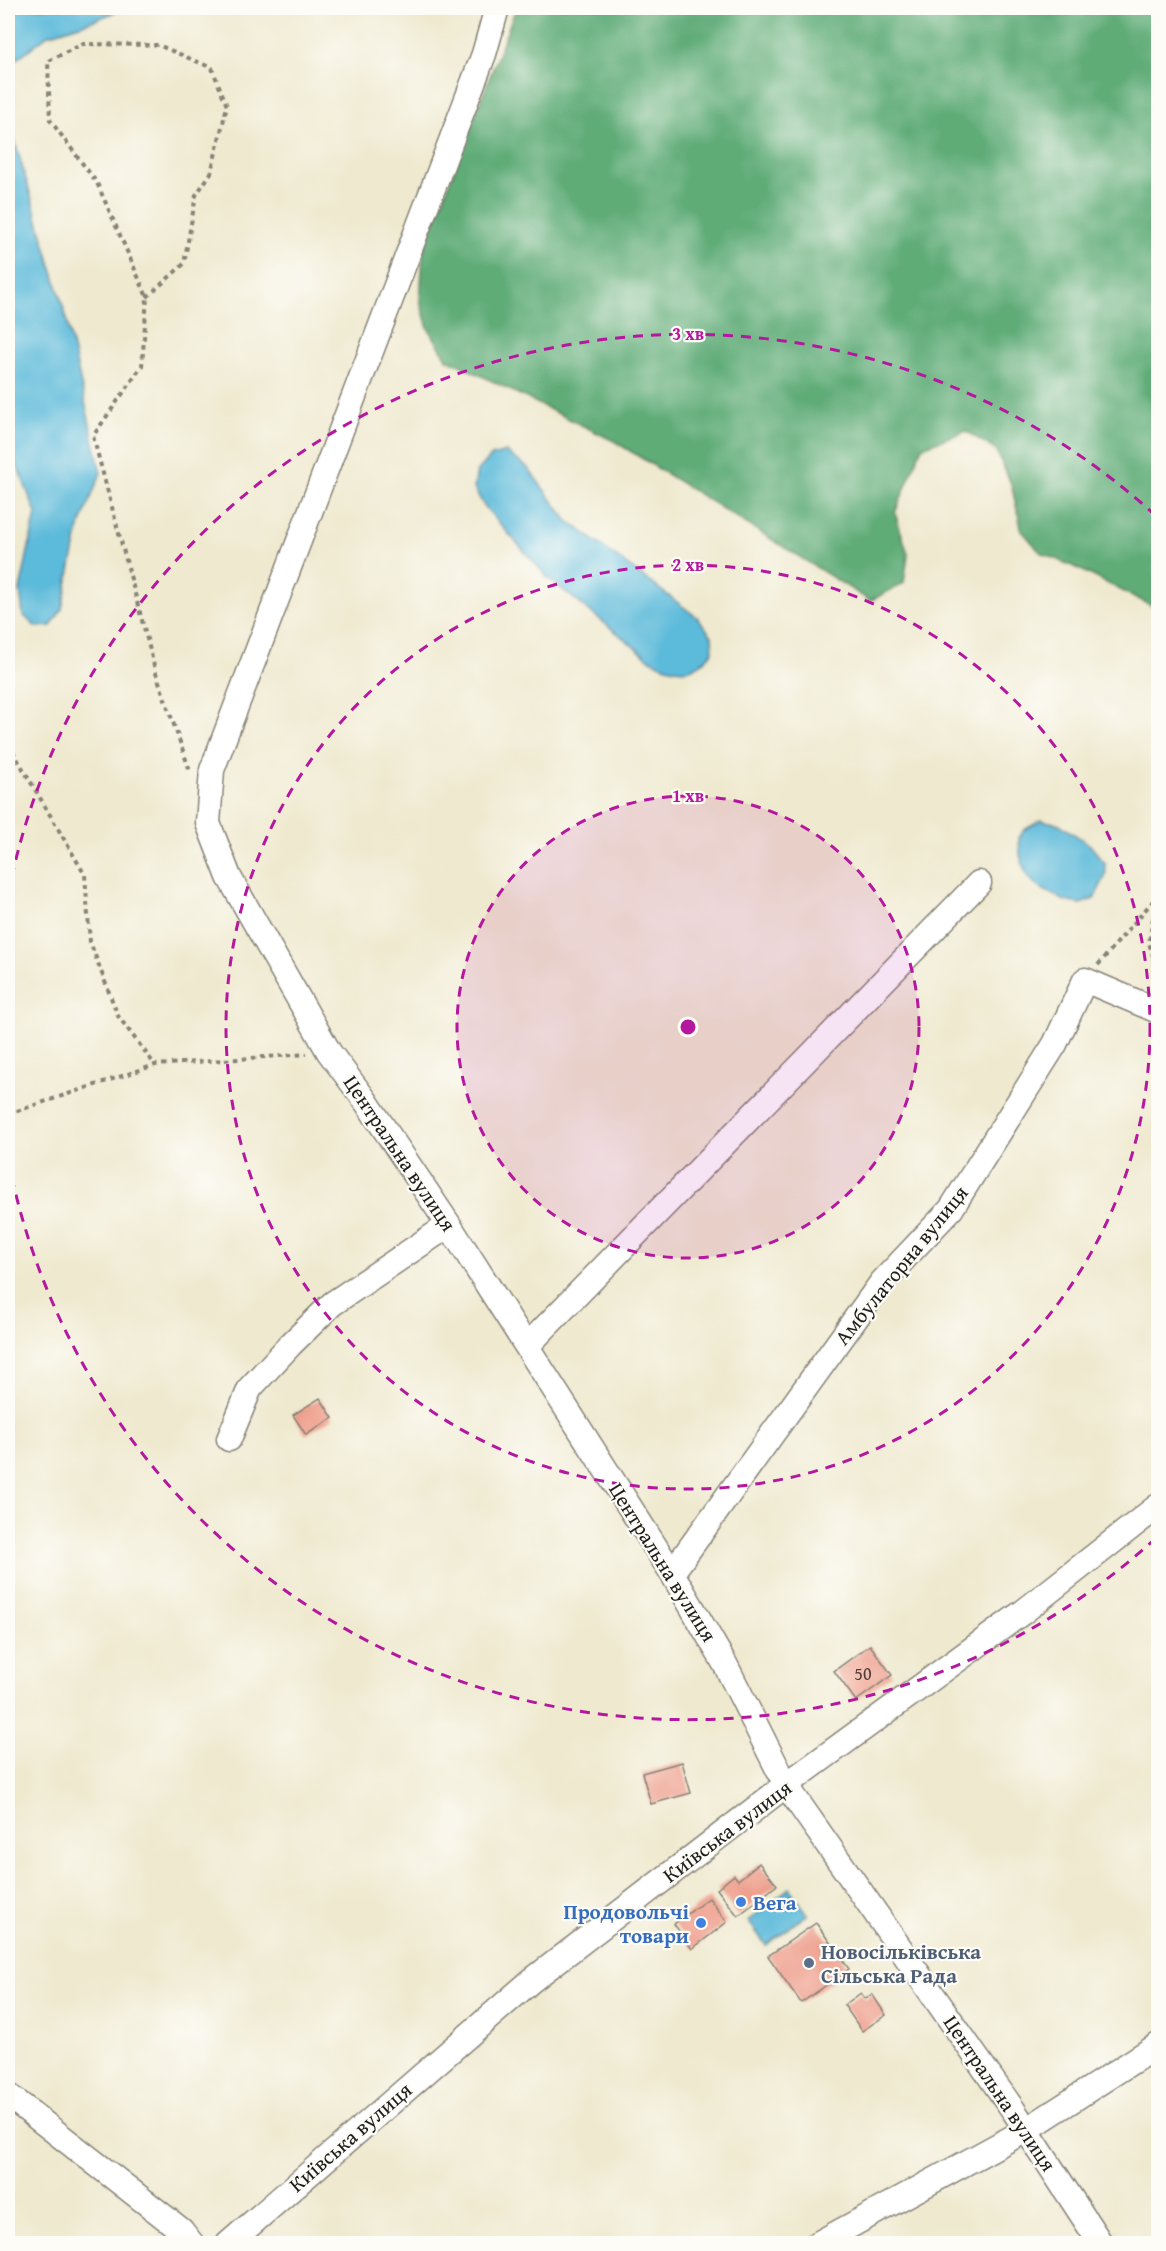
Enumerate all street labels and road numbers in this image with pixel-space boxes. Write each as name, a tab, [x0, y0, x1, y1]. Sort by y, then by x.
street label: Центральна вулиця	[336, 1069, 464, 1238]
street label: Амбулаторна вулиця	[827, 1178, 975, 1351]
street label: Центральна вулиця	[601, 1476, 725, 1648]
street label: Київська вулиця	[656, 1772, 798, 1890]
street label: Центральна вулиця	[936, 2009, 1064, 2178]
street label: Київська вулиця	[282, 2074, 419, 2199]

